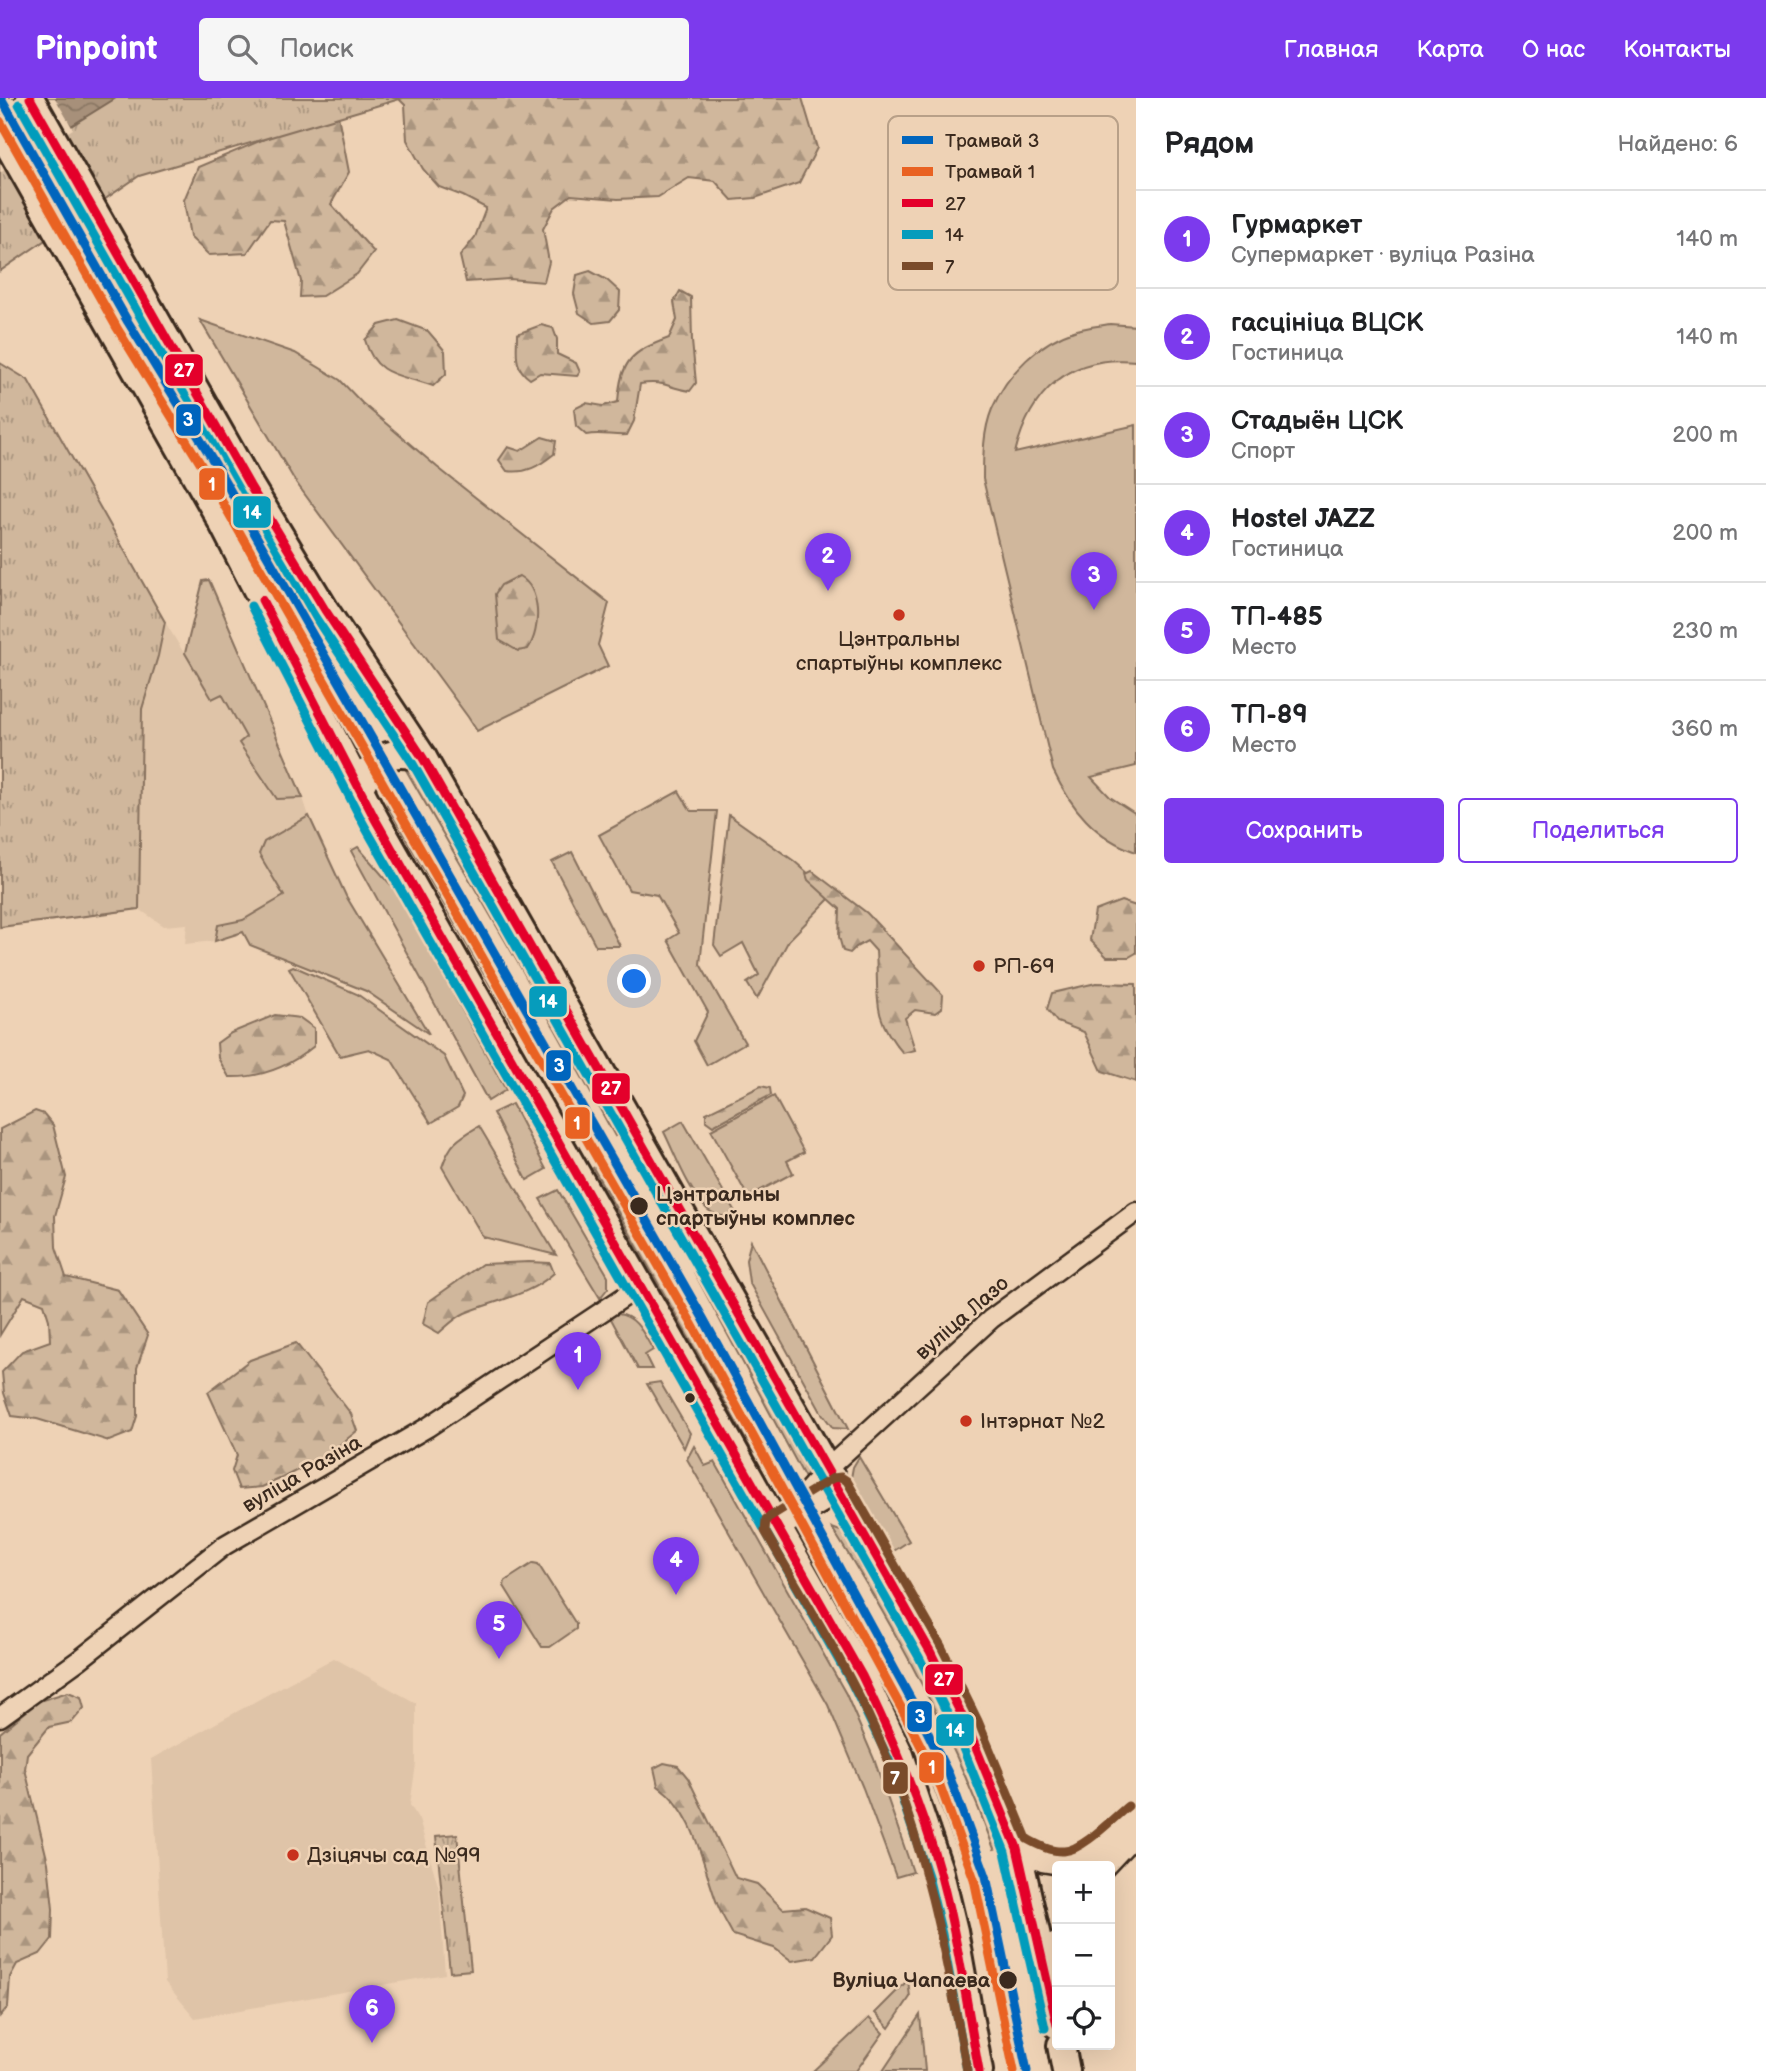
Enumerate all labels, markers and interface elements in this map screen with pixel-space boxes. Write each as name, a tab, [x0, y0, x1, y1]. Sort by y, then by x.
search box	[199, 18, 689, 81]
text: Pinpoint	[35, 29, 157, 69]
icon: search	[223, 30, 261, 68]
text: Поиск	[279, 34, 354, 65]
text: Главная	[1284, 35, 1378, 64]
text: Карта	[1416, 35, 1484, 64]
text: О нас	[1522, 35, 1585, 64]
text: Контакты	[1623, 35, 1731, 64]
legend	[888, 116, 1118, 290]
text: Рядом	[1164, 126, 1254, 162]
text: Трамвай 3	[945, 130, 1039, 153]
text: Найдено: 6	[1617, 130, 1738, 158]
text: Трамвай 1	[945, 161, 1035, 184]
text: 27	[945, 193, 966, 216]
text: Гурмаркет	[1231, 210, 1362, 241]
text: 14	[945, 224, 964, 247]
text: 1	[1182, 225, 1192, 253]
text: 140 m	[1676, 225, 1738, 253]
text: Супермаркет · вуліца Разіна	[1231, 241, 1535, 269]
text: 7	[945, 256, 955, 279]
text: гасцініца ВЦСК	[1231, 308, 1423, 339]
text: 2	[1180, 323, 1194, 351]
text: 140 m	[1676, 323, 1738, 351]
text: Гостиница	[1231, 339, 1344, 367]
line badge: 27	[164, 353, 204, 387]
text: 27	[173, 360, 195, 383]
line badge: 3	[175, 403, 202, 437]
text: Стадыён ЦСК	[1231, 406, 1403, 437]
text: 3	[182, 409, 194, 432]
text: 3	[1180, 421, 1194, 449]
text: 200 m	[1672, 421, 1738, 449]
text: Спорт	[1231, 437, 1295, 465]
line badge: 1	[198, 467, 226, 501]
text: 1	[208, 474, 216, 497]
line badge: 14	[232, 495, 272, 529]
text: 14	[242, 502, 262, 525]
text: Hostel JAZZ	[1231, 504, 1375, 535]
text: 4	[1180, 519, 1194, 547]
text: 200 m	[1672, 519, 1738, 547]
pin: 2	[805, 533, 851, 591]
text: Гостиница	[1231, 535, 1344, 563]
pin: 3	[1071, 552, 1117, 610]
text: ТП-485	[1231, 602, 1323, 633]
marker: Цэнтральны спартыўны комплекс	[891, 607, 907, 623]
text: 5	[1180, 617, 1194, 645]
text: 230 m	[1672, 617, 1738, 645]
place label: Цэнтральны спартыўны комплекс	[796, 627, 1002, 676]
text: Место	[1231, 633, 1297, 661]
text: ТП-89	[1231, 700, 1308, 731]
text: 6	[1180, 715, 1194, 743]
text: 360 m	[1671, 715, 1738, 743]
text: Место	[1231, 731, 1297, 759]
button: Сохранить	[1164, 798, 1444, 863]
button: Поделиться	[1458, 798, 1738, 863]
place label: РП-69	[993, 954, 1055, 979]
marker: РП-69	[971, 958, 987, 974]
your location	[617, 964, 651, 998]
line badge: 14	[528, 985, 568, 1018]
text: 14	[538, 991, 558, 1014]
line badge: 3	[545, 1049, 572, 1082]
text: 3	[553, 1055, 565, 1078]
line badge: 27	[591, 1072, 631, 1105]
text: 27	[600, 1078, 622, 1101]
line badge: 1	[564, 1106, 591, 1140]
text: 1	[573, 1113, 581, 1136]
place label: Цэнтральны спартыўны комплес	[656, 1182, 856, 1231]
marker: Цэнтральны спартыўны комплес	[628, 1195, 650, 1217]
street label: вуліца Лазо	[910, 1271, 1014, 1365]
pin: 1	[555, 1332, 601, 1390]
unlabelled marker	[683, 1391, 697, 1405]
place label: Інтэрнат №2	[980, 1409, 1106, 1434]
marker: Інтэрнат №2	[958, 1413, 974, 1429]
street label: вуліца Разіна	[238, 1430, 367, 1518]
pin: 4	[653, 1537, 699, 1595]
pin: 5	[476, 1601, 522, 1659]
line badge: 27	[924, 1663, 964, 1696]
text: 27	[933, 1669, 955, 1692]
line badge: 3	[906, 1700, 933, 1733]
text: 3	[914, 1706, 926, 1729]
line badge: 14	[935, 1713, 975, 1747]
text: 14	[945, 1720, 965, 1743]
line badge: 1	[918, 1751, 945, 1784]
text: 1	[928, 1757, 936, 1780]
line badge: 7	[882, 1761, 909, 1795]
text: 7	[890, 1768, 901, 1791]
place label: Дзіцячы сад №99	[307, 1843, 481, 1868]
marker: Дзіцячы сад №99	[285, 1847, 301, 1863]
map controls	[1052, 1861, 1115, 2050]
button: +	[1052, 1861, 1115, 1924]
button: −	[1052, 1924, 1115, 1987]
place label: Вуліца Чапаева	[832, 1968, 991, 1993]
marker: Вуліца Чапаева	[997, 1969, 1019, 1991]
pin: 6	[349, 1985, 395, 2043]
button: locate	[1052, 1987, 1115, 2050]

